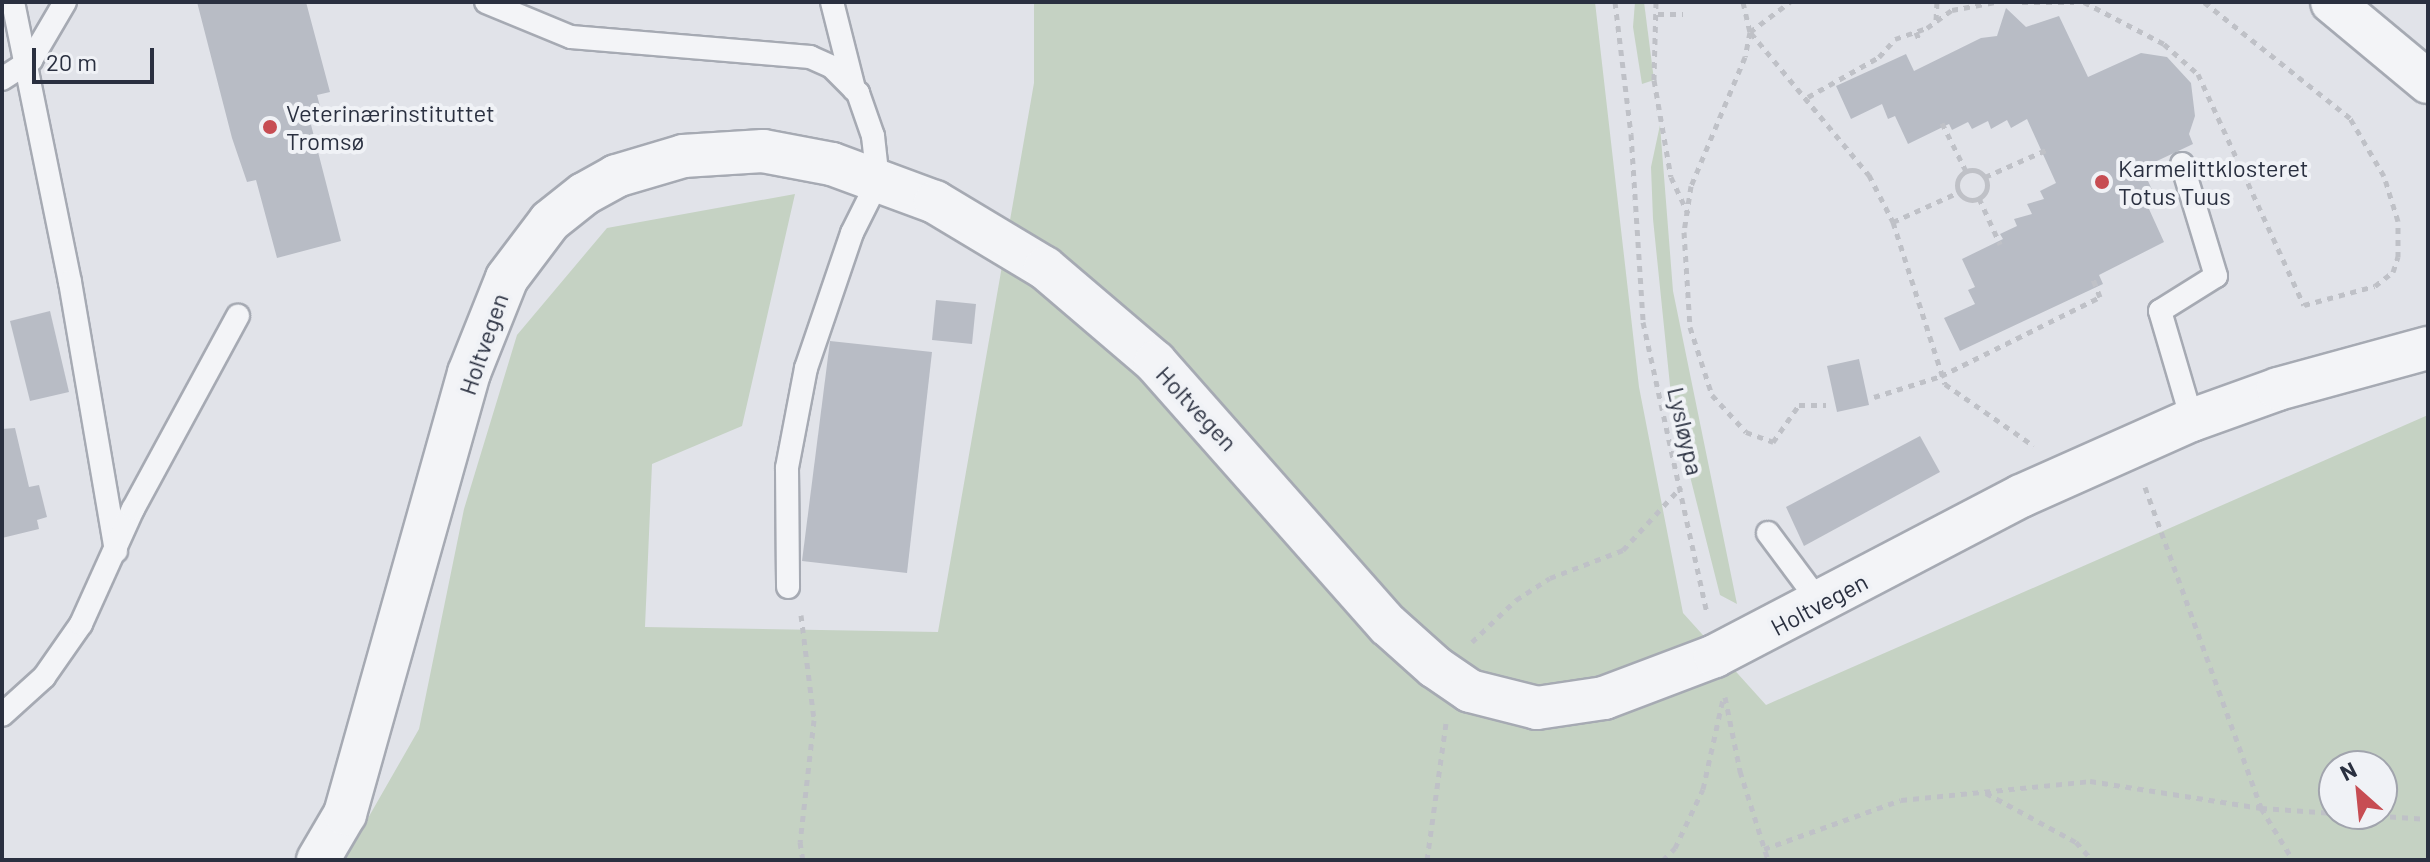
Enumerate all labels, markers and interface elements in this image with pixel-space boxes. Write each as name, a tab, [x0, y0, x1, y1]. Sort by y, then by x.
scale bar	[36, 32, 158, 82]
text: 20 m	[46, 47, 97, 76]
place label: Veterinærinstituttet Tromsø	[286, 99, 495, 155]
marker: Veterinærinstituttet Tromsø	[261, 118, 279, 136]
place label: Karmelittklosteret Totus Tuus	[2118, 154, 2309, 210]
marker: Karmelittklosteret Totus Tuus	[2093, 173, 2111, 191]
street label: Holtvegen	[452, 289, 514, 399]
street label: Holtvegen	[1151, 360, 1243, 456]
street label: Lysløypa	[1662, 384, 1710, 478]
street label: Holtvegen	[1766, 567, 1872, 641]
north arrow	[2318, 750, 2398, 830]
text: N	[2336, 755, 2360, 785]

